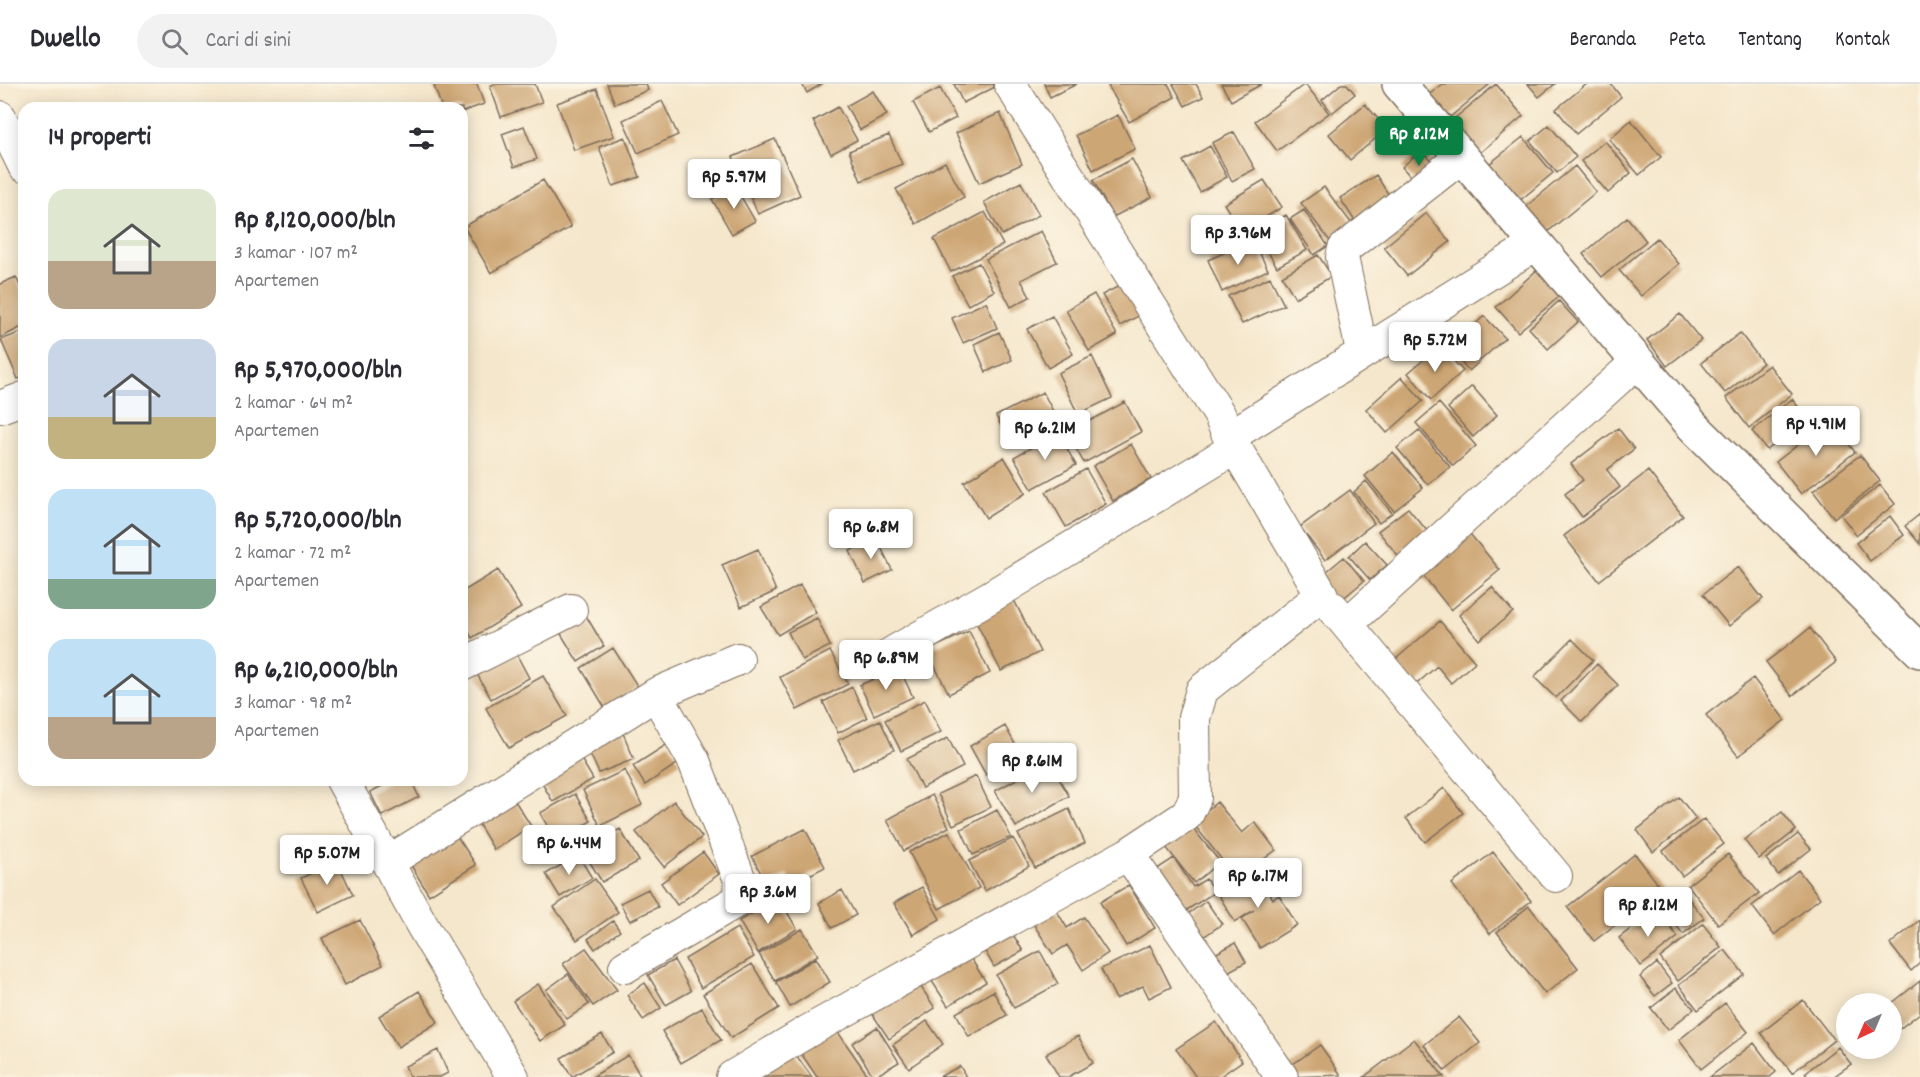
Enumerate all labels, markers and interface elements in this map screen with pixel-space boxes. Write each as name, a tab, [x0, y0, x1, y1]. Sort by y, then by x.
search box	[137, 14, 557, 68]
text: Dwello	[30, 21, 101, 61]
icon: search	[158, 25, 191, 58]
text: Cari di sini	[206, 26, 291, 57]
text: Beranda	[1570, 26, 1636, 56]
text: Peta	[1669, 26, 1705, 56]
text: Tentang	[1738, 26, 1802, 56]
text: Kontak	[1835, 26, 1890, 56]
pin: Rp 8.12M	[1357, 116, 1481, 167]
text: 14 properti	[48, 120, 151, 157]
text: Rp 8.12M	[1389, 121, 1449, 149]
icon: filters	[405, 122, 438, 155]
pin: Rp 5.97M	[672, 159, 796, 210]
text: Rp 5.97M	[702, 164, 766, 192]
text: Rp 8,120,000/bln	[234, 203, 396, 240]
icon: home	[96, 213, 168, 285]
pin: Rp 3.96M	[1176, 215, 1300, 266]
text: Rp 3.96M	[1205, 220, 1271, 248]
text: 3 kamar · 107 m²	[234, 240, 358, 268]
text: Apartemen	[234, 268, 319, 296]
pin: Rp 5.72M	[1373, 322, 1497, 373]
text: Rp 5.72M	[1403, 327, 1467, 355]
text: Rp 5,970,000/bln	[234, 353, 402, 390]
icon: home	[96, 363, 168, 435]
text: 2 kamar · 64 m²	[234, 390, 353, 418]
pin: Rp 4.91M	[1754, 406, 1878, 457]
pin: Rp 6.21M	[983, 410, 1107, 461]
text: Rp 4.91M	[1786, 411, 1846, 439]
text: Rp 6.21M	[1014, 415, 1076, 443]
text: Apartemen	[234, 418, 319, 446]
text: Rp 5,720,000/bln	[234, 503, 401, 540]
pin: Rp 6.8M	[816, 509, 926, 560]
icon: home	[96, 513, 168, 585]
text: Rp 6.8M	[843, 514, 899, 542]
text: 2 kamar · 72 m²	[234, 540, 351, 568]
text: Apartemen	[234, 568, 319, 596]
pin: Rp 6.89M	[824, 640, 948, 691]
text: Rp 6.89M	[853, 645, 919, 673]
text: Rp 6,210,000/bln	[234, 653, 398, 690]
icon: home	[96, 663, 168, 735]
text: 3 kamar · 98 m²	[234, 690, 352, 718]
text: Apartemen	[234, 718, 319, 746]
pin: Rp 8.61M	[970, 743, 1094, 794]
text: Rp 8.61M	[1002, 748, 1062, 776]
pin: Rp 6.44M	[507, 825, 631, 876]
text: Rp 6.44M	[537, 830, 601, 858]
pin: Rp 5.07M	[265, 835, 389, 886]
text: Rp 5.07M	[294, 840, 360, 868]
pin: Rp 6.17M	[1196, 858, 1320, 909]
text: Rp 6.17M	[1228, 863, 1288, 891]
pin: Rp 3.6M	[713, 874, 823, 925]
text: Rp 3.6M	[739, 879, 797, 907]
pin: Rp 8.12M	[1586, 887, 1710, 938]
text: Rp 8.12M	[1618, 892, 1678, 920]
north arrow	[1836, 993, 1902, 1059]
map controls	[1836, 993, 1902, 1059]

